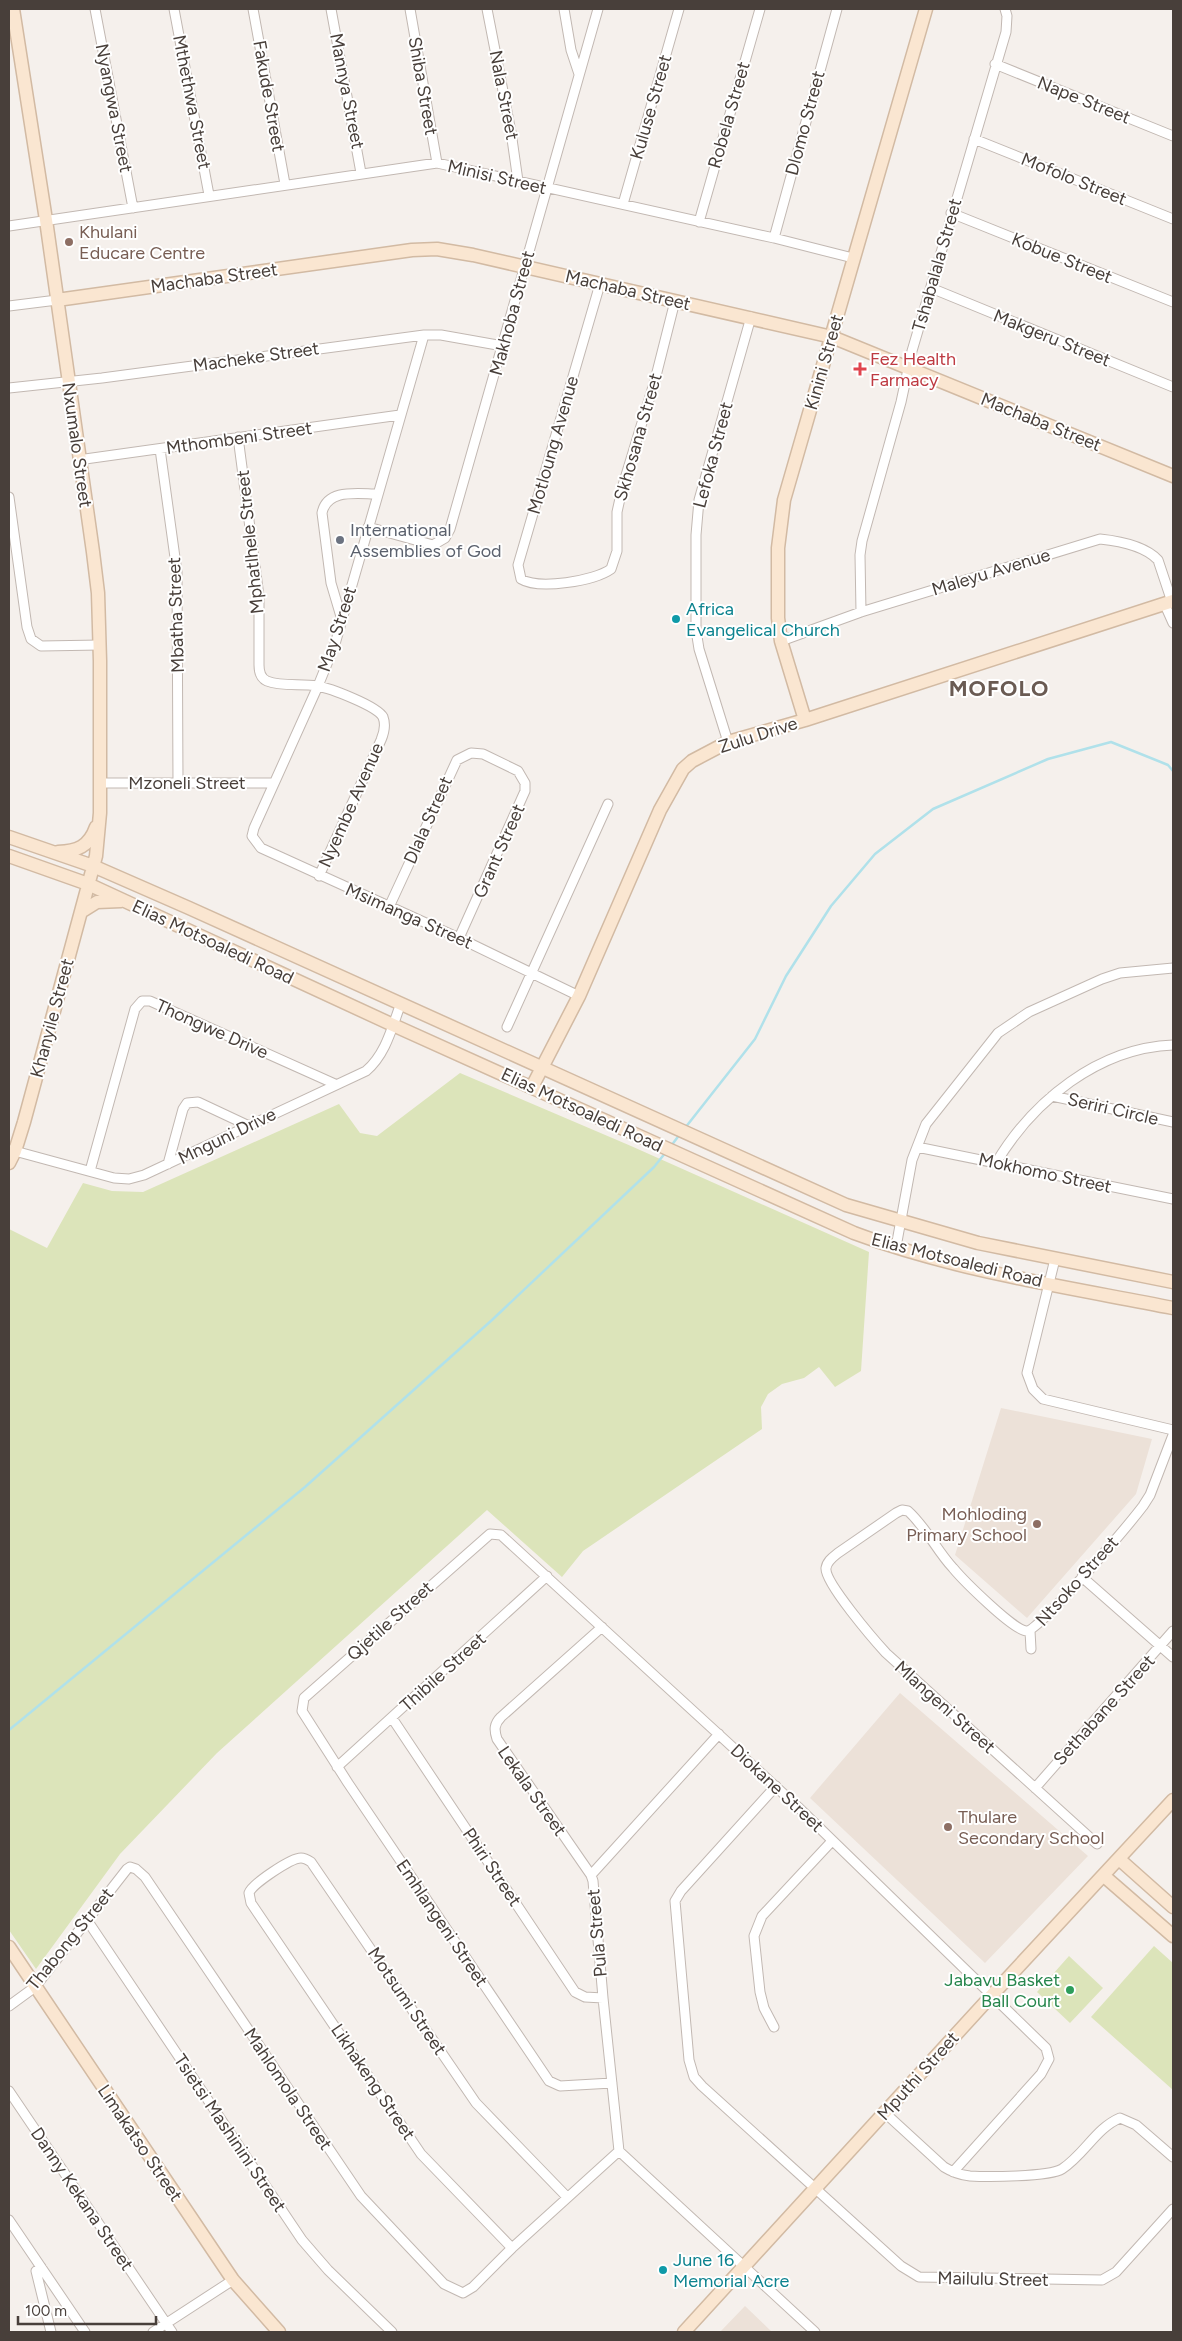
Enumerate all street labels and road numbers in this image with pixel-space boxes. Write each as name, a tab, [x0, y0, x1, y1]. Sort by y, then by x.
street label: Mannya Street	[325, 31, 369, 151]
street label: Mthethwa Street	[168, 33, 216, 171]
street label: Shiba Street	[403, 35, 443, 137]
street label: Fakude Street	[248, 39, 290, 154]
street label: Nyangwa Street	[91, 42, 137, 175]
street label: Nala Street	[485, 48, 524, 142]
street label: Kuluse Street	[626, 52, 677, 162]
street label: Robela Street	[703, 59, 755, 171]
street label: Dlomo Street	[780, 68, 830, 178]
street label: Nape Street	[1034, 71, 1134, 129]
street label: Mofolo Street	[1018, 148, 1130, 210]
street label: Minisi Street	[445, 155, 549, 199]
street label: Tshabalala Street	[907, 196, 967, 334]
street label: Kobue Street	[1008, 228, 1116, 288]
street label: Makhoba Street	[485, 248, 539, 378]
street label: Machaba Street	[149, 258, 279, 298]
street label: Machaba Street	[563, 265, 693, 315]
street label: Makgeru Street	[990, 305, 1114, 372]
street label: Kinini Street	[800, 311, 848, 412]
street label: Macheke Street	[191, 337, 321, 377]
street label: Skhosana Street	[609, 370, 667, 503]
street label: Motloung Avenue	[523, 373, 583, 517]
street label: Nxumalo Street	[57, 381, 97, 509]
street label: Machaba Street	[978, 388, 1105, 456]
street label: Lefoka Street	[688, 399, 738, 510]
street label: Mthombeni Street	[165, 417, 314, 459]
street label: Mphatlhele Street	[231, 469, 268, 615]
street label: Maleyu Avenue	[929, 543, 1053, 600]
street label: Mbatha Street	[163, 557, 189, 673]
street label: May Street	[313, 583, 361, 675]
street label: Zulu Drive	[716, 712, 800, 758]
street label: Nyembe Avenue	[314, 739, 388, 871]
street label: Mzoneli Street	[128, 772, 246, 794]
street label: Dlala Street	[399, 773, 457, 867]
street label: Grant Street	[468, 800, 530, 901]
street label: Msimanga Street	[342, 878, 476, 954]
street label: Elias Motsoaledi Road	[129, 895, 297, 989]
street label: Khanyile Street	[26, 956, 79, 1080]
street label: Thongwe Drive	[152, 994, 272, 1064]
street label: Elias Motsoaledi Road	[498, 1063, 666, 1157]
street label: Seriri Circle	[1065, 1088, 1161, 1130]
street label: Mnguni Drive	[174, 1103, 280, 1169]
street label: Mokhomo Street	[976, 1148, 1114, 1198]
street label: Elias Motsoaledi Road	[869, 1228, 1045, 1292]
street label: Ntsoko Street	[1031, 1531, 1123, 1630]
street label: Qjetile Street	[342, 1576, 438, 1665]
street label: Thibile Street	[396, 1628, 490, 1716]
street label: Sethabane Street	[1049, 1650, 1160, 1770]
street label: Mlangeni Street	[890, 1656, 1000, 1758]
street label: Diokane Street	[726, 1739, 828, 1837]
street label: Lekala Street	[493, 1742, 571, 1840]
street label: Phiri Street	[458, 1824, 526, 1911]
street label: Emhlangeni Street	[391, 1855, 493, 1991]
street label: Thabong Street	[22, 1883, 118, 1995]
street label: Pula Street	[582, 1888, 612, 1978]
street label: Motsumi Street	[363, 1943, 451, 2059]
street label: Likhakeng Street	[326, 2020, 420, 2144]
street label: Mahlomola Street	[239, 2024, 337, 2154]
street label: Mputhi Street	[872, 2027, 964, 2125]
street label: Tsietsi Mashinini Street	[169, 2050, 291, 2216]
street label: Limakatso Street	[93, 2080, 187, 2206]
street label: Danny Kekana Street	[26, 2123, 138, 2275]
street label: Mailulu Street	[937, 2267, 1049, 2291]

